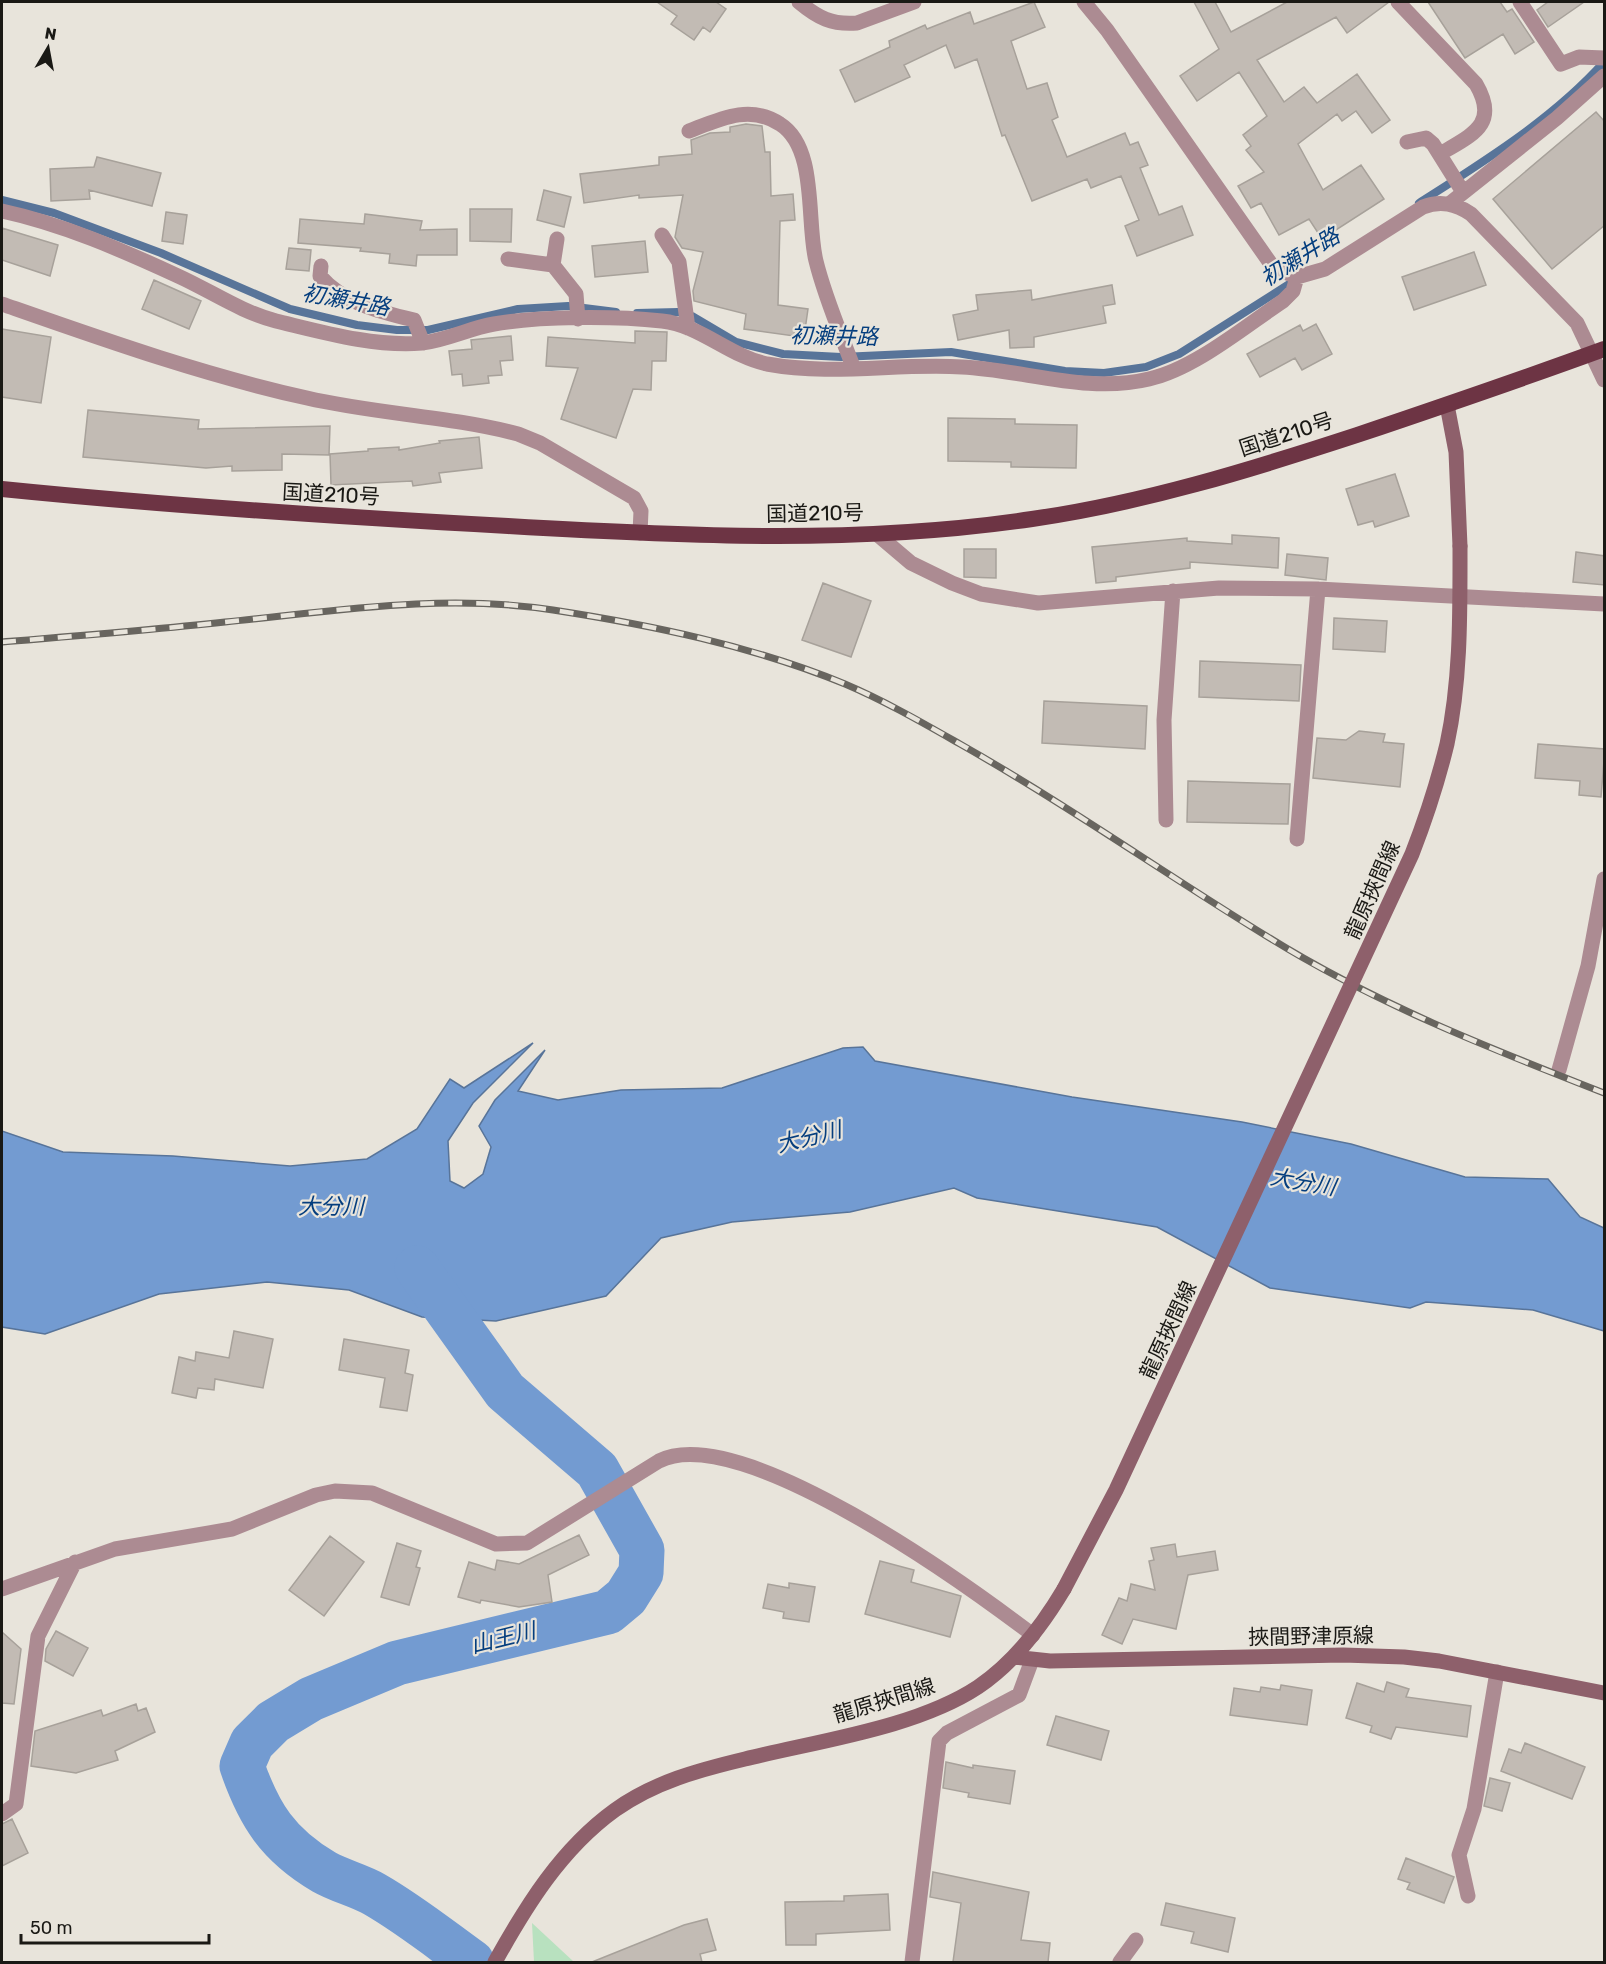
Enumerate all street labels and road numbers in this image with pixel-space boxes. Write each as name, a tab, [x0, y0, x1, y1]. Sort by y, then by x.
street label: 国道210号	[1236, 407, 1336, 461]
street label: 国道210号	[282, 479, 380, 509]
street label: 国道210号	[766, 500, 864, 526]
street label: 龍原挾間線	[1339, 837, 1405, 943]
street label: 龍原挾間線	[1134, 1277, 1202, 1383]
street label: 挾間野津原線	[1248, 1622, 1374, 1650]
street label: 龍原挾間線	[830, 1673, 938, 1727]

